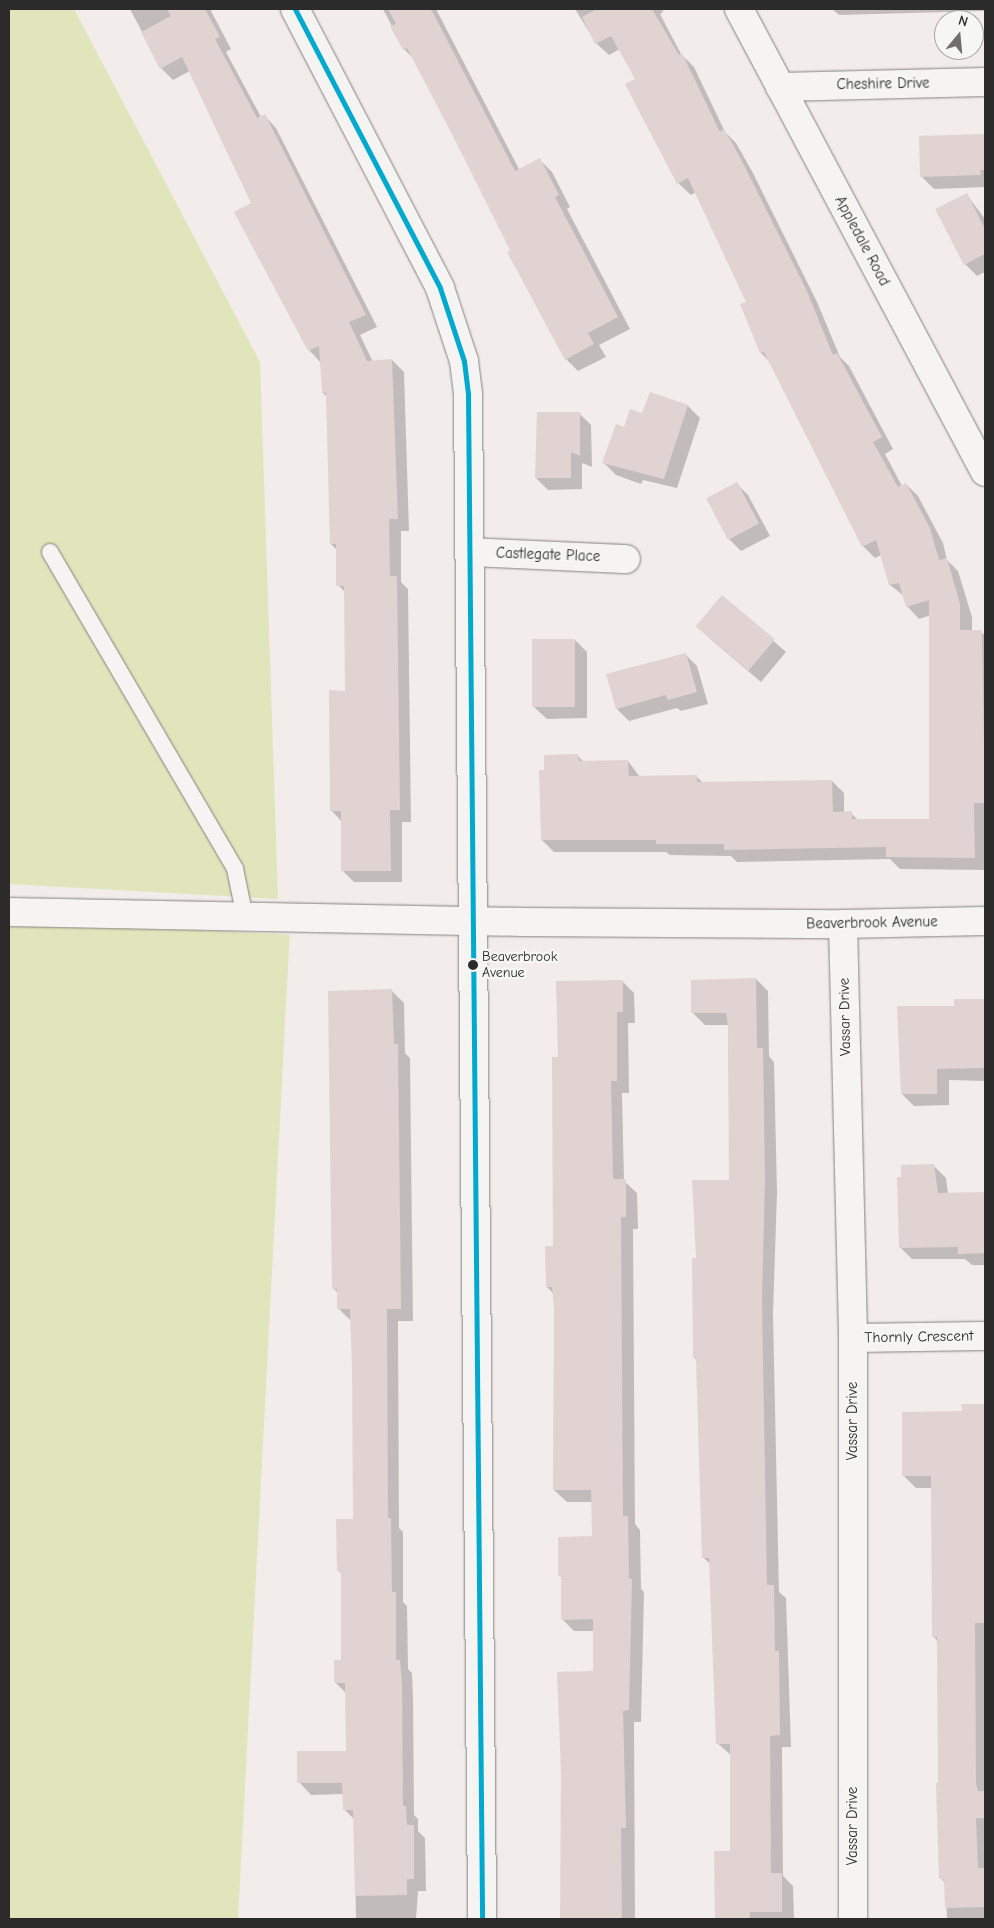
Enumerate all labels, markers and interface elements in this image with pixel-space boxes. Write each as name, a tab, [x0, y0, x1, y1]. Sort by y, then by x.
north arrow	[934, 10, 984, 60]
text: N	[956, 12, 970, 31]
street label: Cheshire Drive	[836, 74, 930, 94]
street label: Appledale Road	[831, 193, 893, 289]
street label: Castlegate Place	[495, 544, 601, 566]
street label: Beaverbrook Avenue	[806, 913, 938, 933]
place label: Beaverbrook Avenue	[482, 949, 557, 982]
marker: Beaverbrook Avenue	[468, 960, 478, 970]
street label: Vassar Drive	[835, 978, 855, 1056]
street label: Thornly Crescent	[864, 1327, 974, 1347]
street label: Vassar Drive	[844, 1382, 862, 1460]
street label: Vassar Drive	[844, 1787, 862, 1865]

